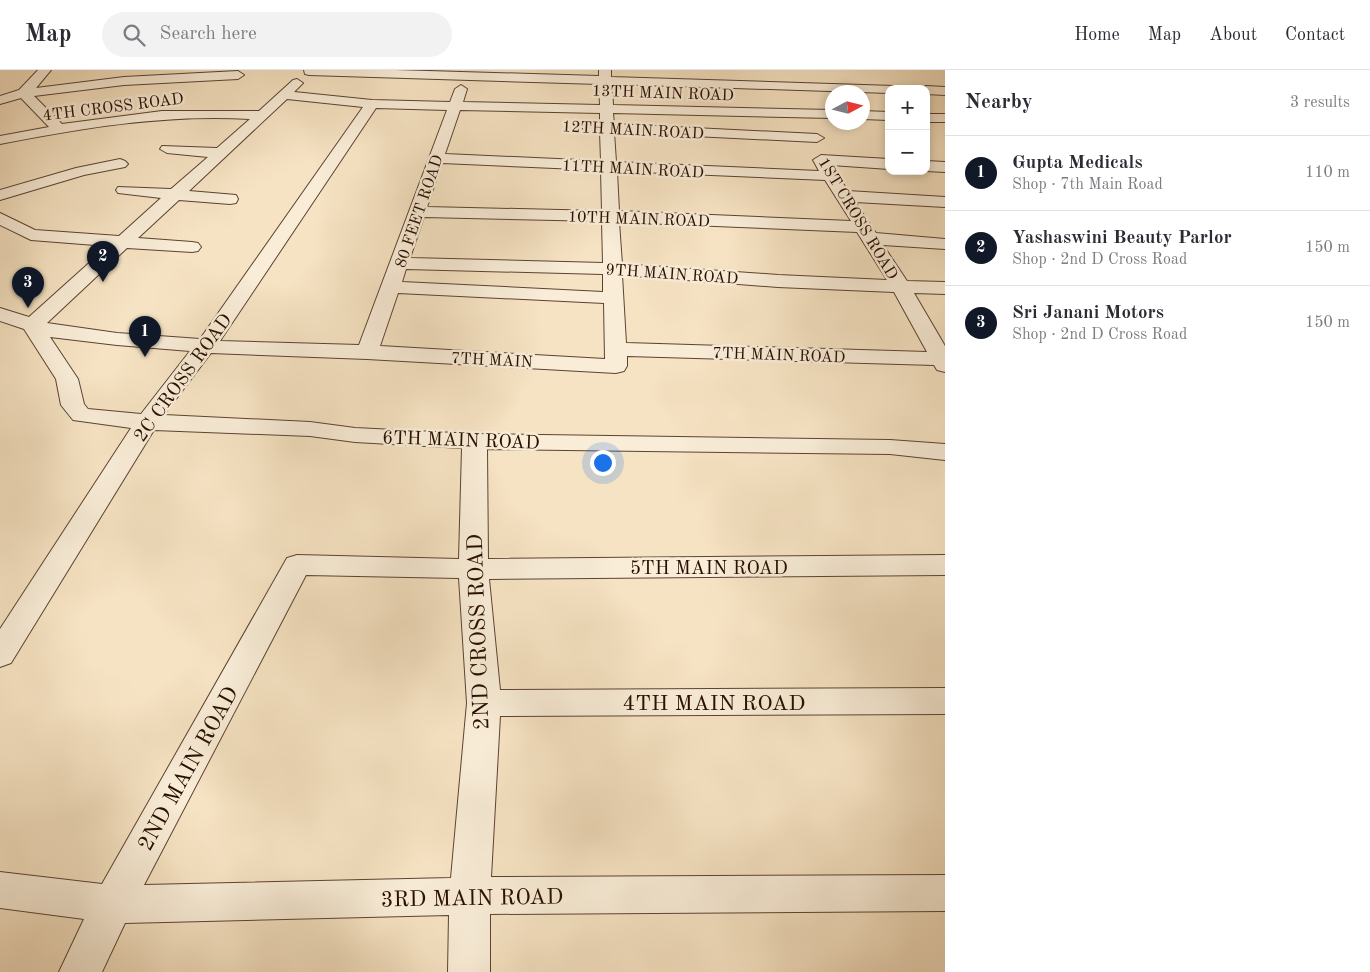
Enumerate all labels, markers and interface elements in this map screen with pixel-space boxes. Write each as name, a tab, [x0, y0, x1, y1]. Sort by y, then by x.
search box	[102, 12, 452, 57]
icon: search	[120, 21, 148, 49]
text: Map	[25, 23, 72, 47]
text: Search here	[160, 25, 257, 44]
text: Home	[1074, 26, 1120, 44]
text: Map	[1148, 26, 1181, 44]
text: About	[1209, 26, 1257, 44]
text: Contact	[1285, 26, 1345, 44]
street label: 13TH MAIN ROAD	[592, 84, 734, 104]
north arrow	[825, 85, 870, 130]
map controls	[885, 85, 930, 175]
button: +	[885, 85, 930, 130]
street label: 4TH CROSS ROAD	[42, 91, 185, 125]
text: Nearby	[965, 92, 1033, 113]
text: 3 results	[1290, 95, 1350, 111]
street label: 12TH MAIN ROAD	[561, 119, 704, 143]
button: −	[885, 130, 930, 175]
street label: 80 FEET ROAD	[393, 153, 447, 270]
text: Gupta Medicals	[1012, 154, 1143, 173]
street label: 1ST CROSS ROAD	[815, 155, 900, 283]
street label: 11TH MAIN ROAD	[561, 158, 704, 182]
text: 1	[976, 165, 986, 181]
text: 110 m	[1305, 165, 1350, 181]
text: Shop · 7th Main Road	[1012, 177, 1163, 193]
street label: 10TH MAIN ROAD	[568, 210, 710, 230]
text: Yashaswini Beauty Parlor	[1012, 229, 1232, 248]
text: 2	[976, 240, 986, 256]
text: 150 m	[1305, 240, 1350, 256]
pin: 2	[87, 241, 119, 282]
text: Shop · 2nd D Cross Road	[1012, 252, 1187, 268]
street label: 9TH MAIN ROAD	[605, 262, 739, 288]
pin: 3	[12, 267, 44, 308]
text: Sri Janani Motors	[1012, 304, 1164, 323]
street label: 2C CROSS ROAD	[131, 311, 237, 446]
text: 3	[976, 315, 986, 331]
text: 150 m	[1305, 315, 1350, 331]
pin: 1	[129, 316, 161, 357]
text: Shop · 2nd D Cross Road	[1012, 327, 1187, 343]
street label: 7TH MAIN ROAD	[712, 346, 846, 366]
street label: 7TH MAIN	[451, 351, 533, 371]
street label: 6TH MAIN ROAD	[382, 429, 540, 454]
your location	[590, 450, 616, 476]
street label: 2ND CROSS ROAD	[465, 534, 493, 730]
street label: 5TH MAIN ROAD	[630, 560, 788, 579]
street label: 2ND MAIN ROAD	[135, 683, 243, 855]
street label: 4TH MAIN ROAD	[623, 693, 805, 715]
street label: 3RD MAIN ROAD	[381, 886, 564, 912]

